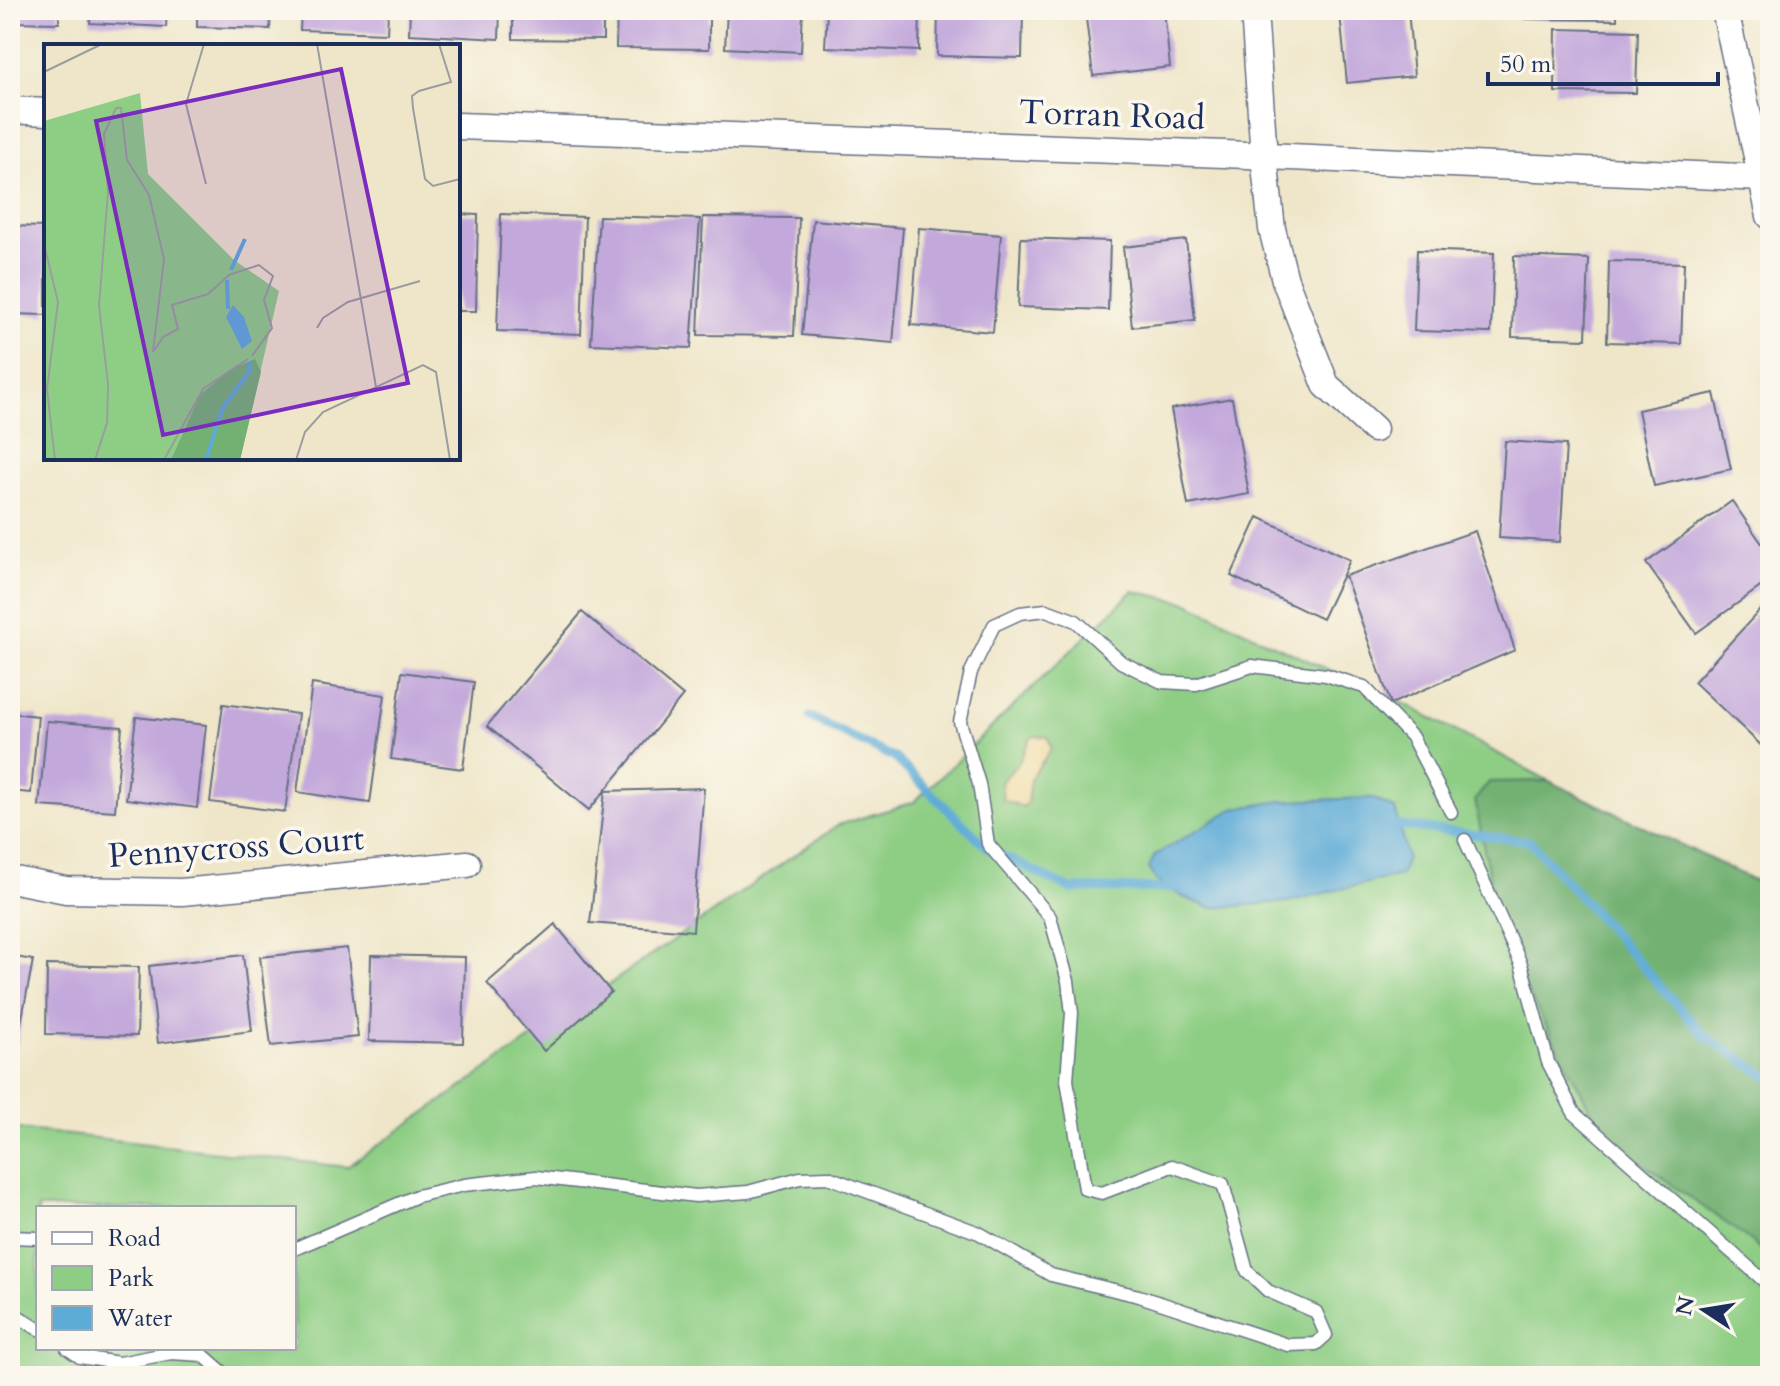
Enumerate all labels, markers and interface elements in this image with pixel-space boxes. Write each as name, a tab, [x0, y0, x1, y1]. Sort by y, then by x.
scale bar	[1488, 36, 1718, 86]
inset map	[44, 44, 460, 460]
text: 50 m	[1500, 48, 1552, 81]
street label: Torran Road	[1018, 89, 1206, 141]
street label: Pennycross Court	[107, 815, 366, 879]
legend	[36, 1206, 296, 1350]
text: Road	[108, 1222, 161, 1255]
text: Park	[108, 1262, 154, 1295]
north arrow	[1664, 1270, 1744, 1350]
text: N	[1669, 1294, 1702, 1319]
text: Water	[107, 1302, 172, 1335]

